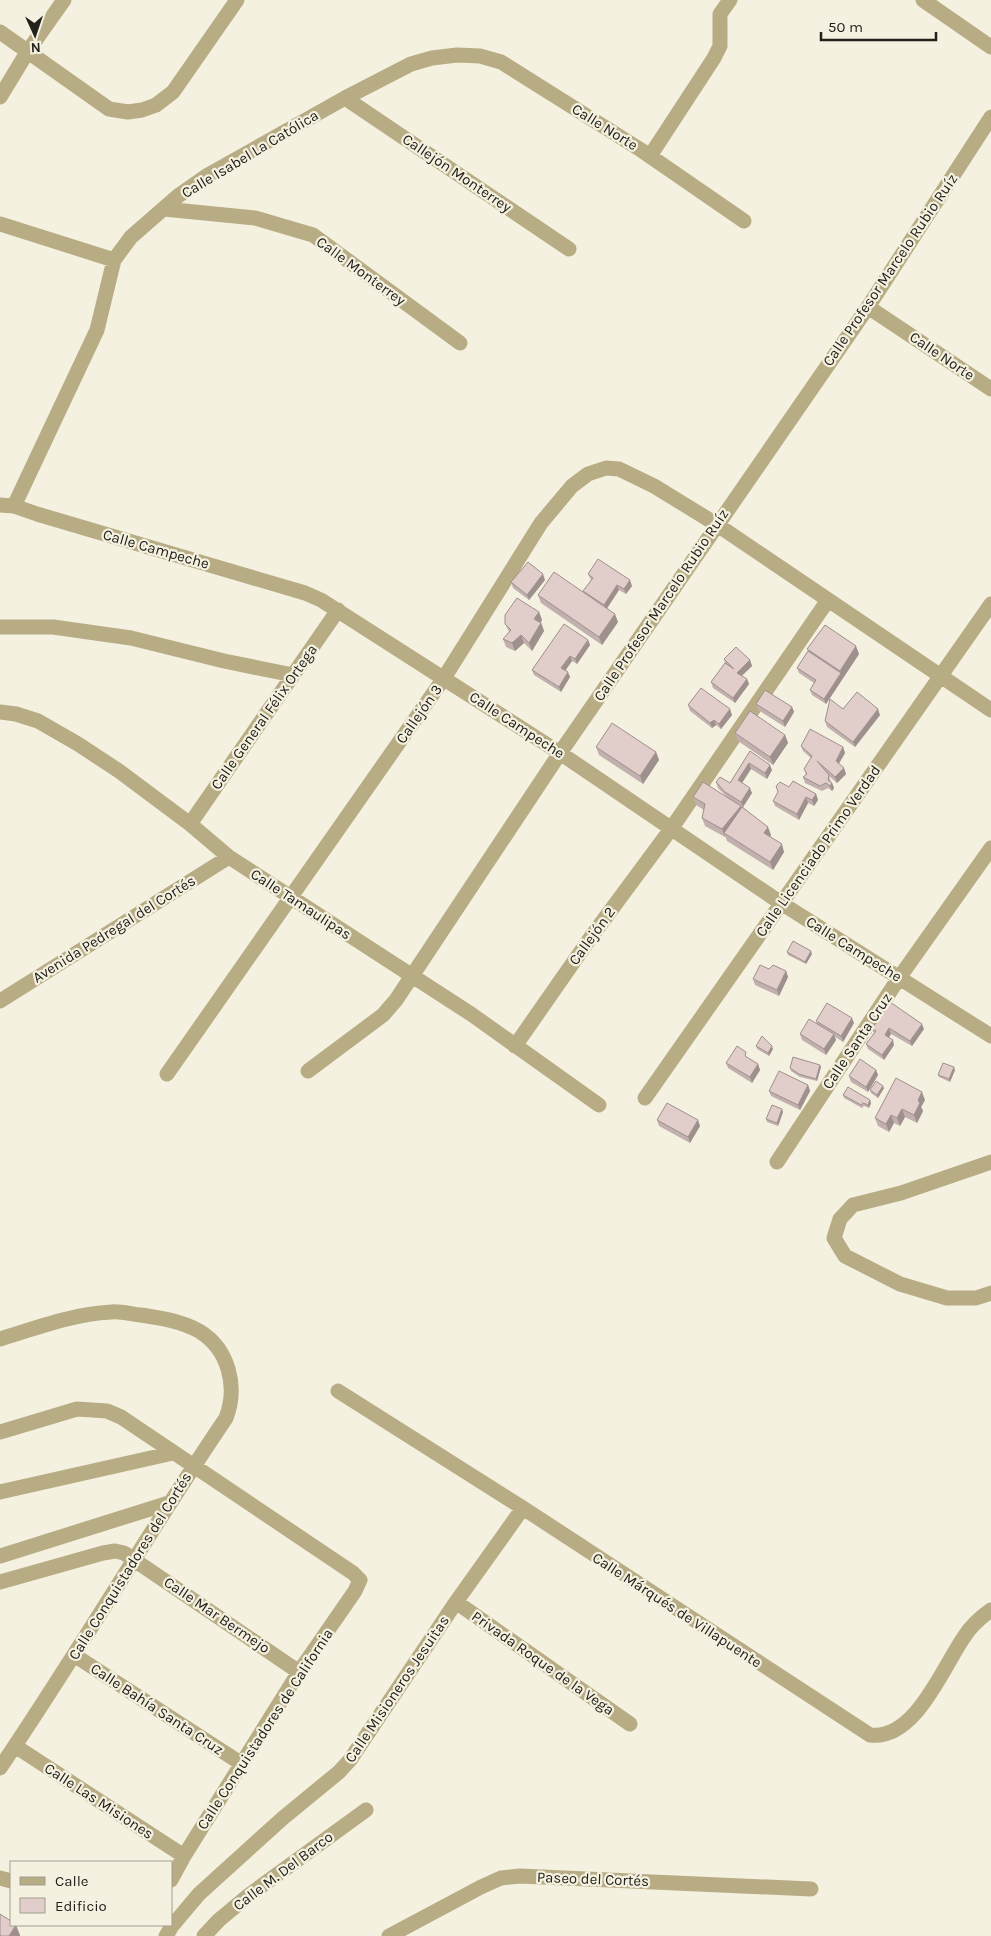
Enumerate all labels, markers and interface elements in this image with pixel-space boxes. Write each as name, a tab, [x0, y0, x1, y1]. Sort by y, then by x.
north arrow	[10, 10, 60, 60]
scale bar	[821, 10, 936, 42]
text: 50 m	[828, 18, 863, 36]
text: N	[30, 39, 41, 56]
street label: Calle Norte	[569, 100, 641, 154]
street label: Calle Isabel La Católica	[178, 106, 322, 202]
street label: Callejón Monterrey	[399, 130, 515, 216]
street label: Calle Profesor Marcelo Rubio Ruíz	[819, 170, 961, 370]
street label: Calle Monterrey	[313, 233, 409, 309]
street label: Calle Norte	[906, 328, 978, 384]
street label: Calle Profesor Marcelo Rubio Ruíz	[590, 505, 732, 705]
street label: Calle Campeche	[101, 525, 211, 573]
street label: Calle General Félix Ortega	[207, 641, 321, 793]
street label: Callejón 3	[392, 681, 446, 747]
street label: Calle Campeche	[466, 688, 568, 762]
street label: Calle Licenciado Primo Verdad	[752, 762, 884, 940]
street label: Calle Tamaulipas	[247, 865, 355, 943]
street label: Avenida Pedregal del Cortés	[29, 871, 199, 987]
street label: Callejón 2	[565, 903, 619, 969]
street label: Calle Campeche	[803, 912, 905, 986]
street label: Calle Santa Cruz	[818, 990, 896, 1092]
street label: Calle Conquistadores del Cortés	[65, 1469, 195, 1663]
street label: Calle Márqués de Villapuente	[589, 1548, 765, 1672]
street label: Calle Mar Bermejo	[161, 1573, 273, 1657]
street label: Privada Roque de la Vega	[468, 1607, 618, 1719]
street label: Calle Misioneros Jesuitas	[341, 1612, 453, 1766]
street label: Calle Conquistadores de California	[193, 1625, 337, 1833]
street label: Calle Bahía Santa Cruz	[87, 1659, 227, 1759]
street label: Calle Las Misiones	[41, 1759, 157, 1843]
street label: Calle M. Del Barco	[230, 1828, 336, 1914]
legend	[10, 1861, 172, 1926]
street label: Paseo del Cortés	[537, 1868, 649, 1890]
text: Calle	[55, 1872, 89, 1890]
text: Edificio	[55, 1897, 107, 1915]

